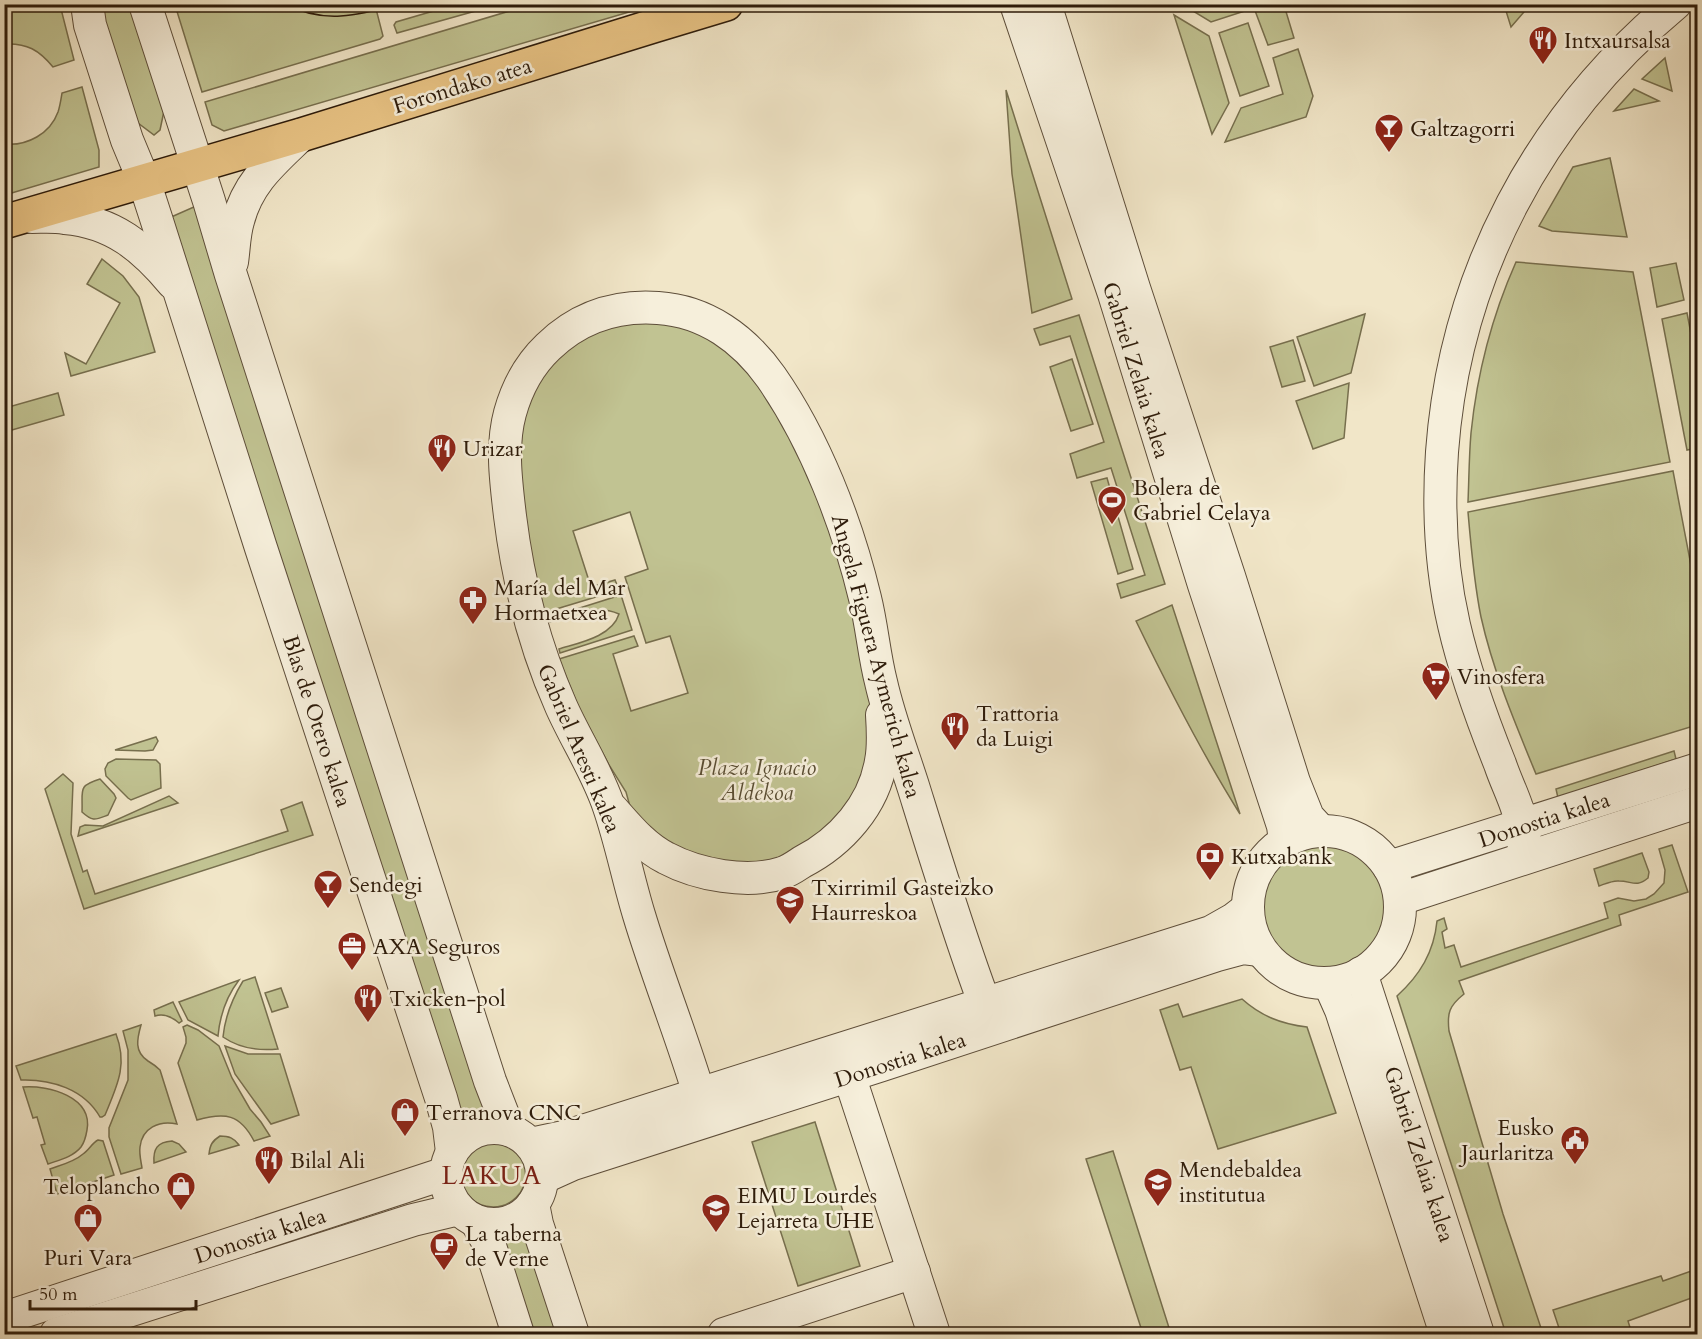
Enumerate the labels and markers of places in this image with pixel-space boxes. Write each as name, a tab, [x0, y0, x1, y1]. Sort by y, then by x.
restaurant icon: Intxaursalsa	[1527, 24, 1559, 66]
place label: Intxaursalsa	[1564, 26, 1671, 56]
bar icon: Galtzagorri	[1373, 112, 1405, 154]
place label: Galtzagorri	[1410, 114, 1515, 144]
restaurant icon: Urizar	[426, 432, 458, 474]
place label: Urizar	[463, 434, 524, 464]
place label: Bolera de Gabriel Celaya	[1133, 473, 1271, 528]
sports icon: Bolera de Gabriel Celaya	[1096, 484, 1128, 526]
place label: María del Mar Hormaetxea	[494, 573, 626, 628]
pharmacy icon: María del Mar Hormaetxea	[457, 584, 489, 626]
supermarket icon: Vinosfera	[1420, 660, 1452, 702]
place label: Vinosfera	[1457, 662, 1546, 692]
place label: Trattoria da Luigi	[976, 699, 1060, 754]
restaurant icon: Trattoria da Luigi	[939, 710, 971, 752]
bank icon: Kutxabank	[1194, 840, 1226, 882]
place label: Kutxabank	[1231, 842, 1333, 872]
bar icon: Sendegi	[312, 868, 344, 910]
place label: Sendegi	[349, 870, 423, 900]
place label: Txirrimil Gasteizko Haurreskoa	[811, 873, 994, 928]
school or university icon: Txirrimil Gasteizko Haurreskoa	[774, 884, 806, 926]
office icon: AXA Seguros	[336, 930, 368, 972]
place label: AXA Seguros	[373, 932, 500, 962]
restaurant icon: Txicken-pol	[352, 982, 384, 1024]
place label: Txicken-pol	[389, 984, 506, 1014]
shop icon: Terranova CNC	[389, 1096, 421, 1138]
place label: Terranova CNC	[426, 1098, 581, 1128]
place label: Eusko Jaurlaritza	[1458, 1113, 1554, 1168]
public building icon: Eusko Jaurlaritza	[1559, 1124, 1591, 1166]
restaurant icon: Bilal Ali	[253, 1144, 285, 1186]
place label: Bilal Ali	[290, 1146, 365, 1176]
place label: Mendebaldea institutua	[1179, 1155, 1303, 1210]
school or university icon: Mendebaldea institutua	[1142, 1166, 1174, 1208]
shop icon: Teloplancho	[165, 1170, 197, 1212]
place label: Teloplancho	[43, 1172, 160, 1202]
place label: EIMU Lourdes Lejarreta UHE	[737, 1181, 877, 1236]
school or university icon: EIMU Lourdes Lejarreta UHE	[700, 1192, 732, 1234]
shop icon: Puri Vara	[72, 1202, 104, 1244]
place label: La taberna de Verne	[465, 1219, 563, 1274]
cafe icon: La taberna de Verne	[428, 1230, 460, 1272]
place label: Puri Vara	[44, 1243, 133, 1273]

